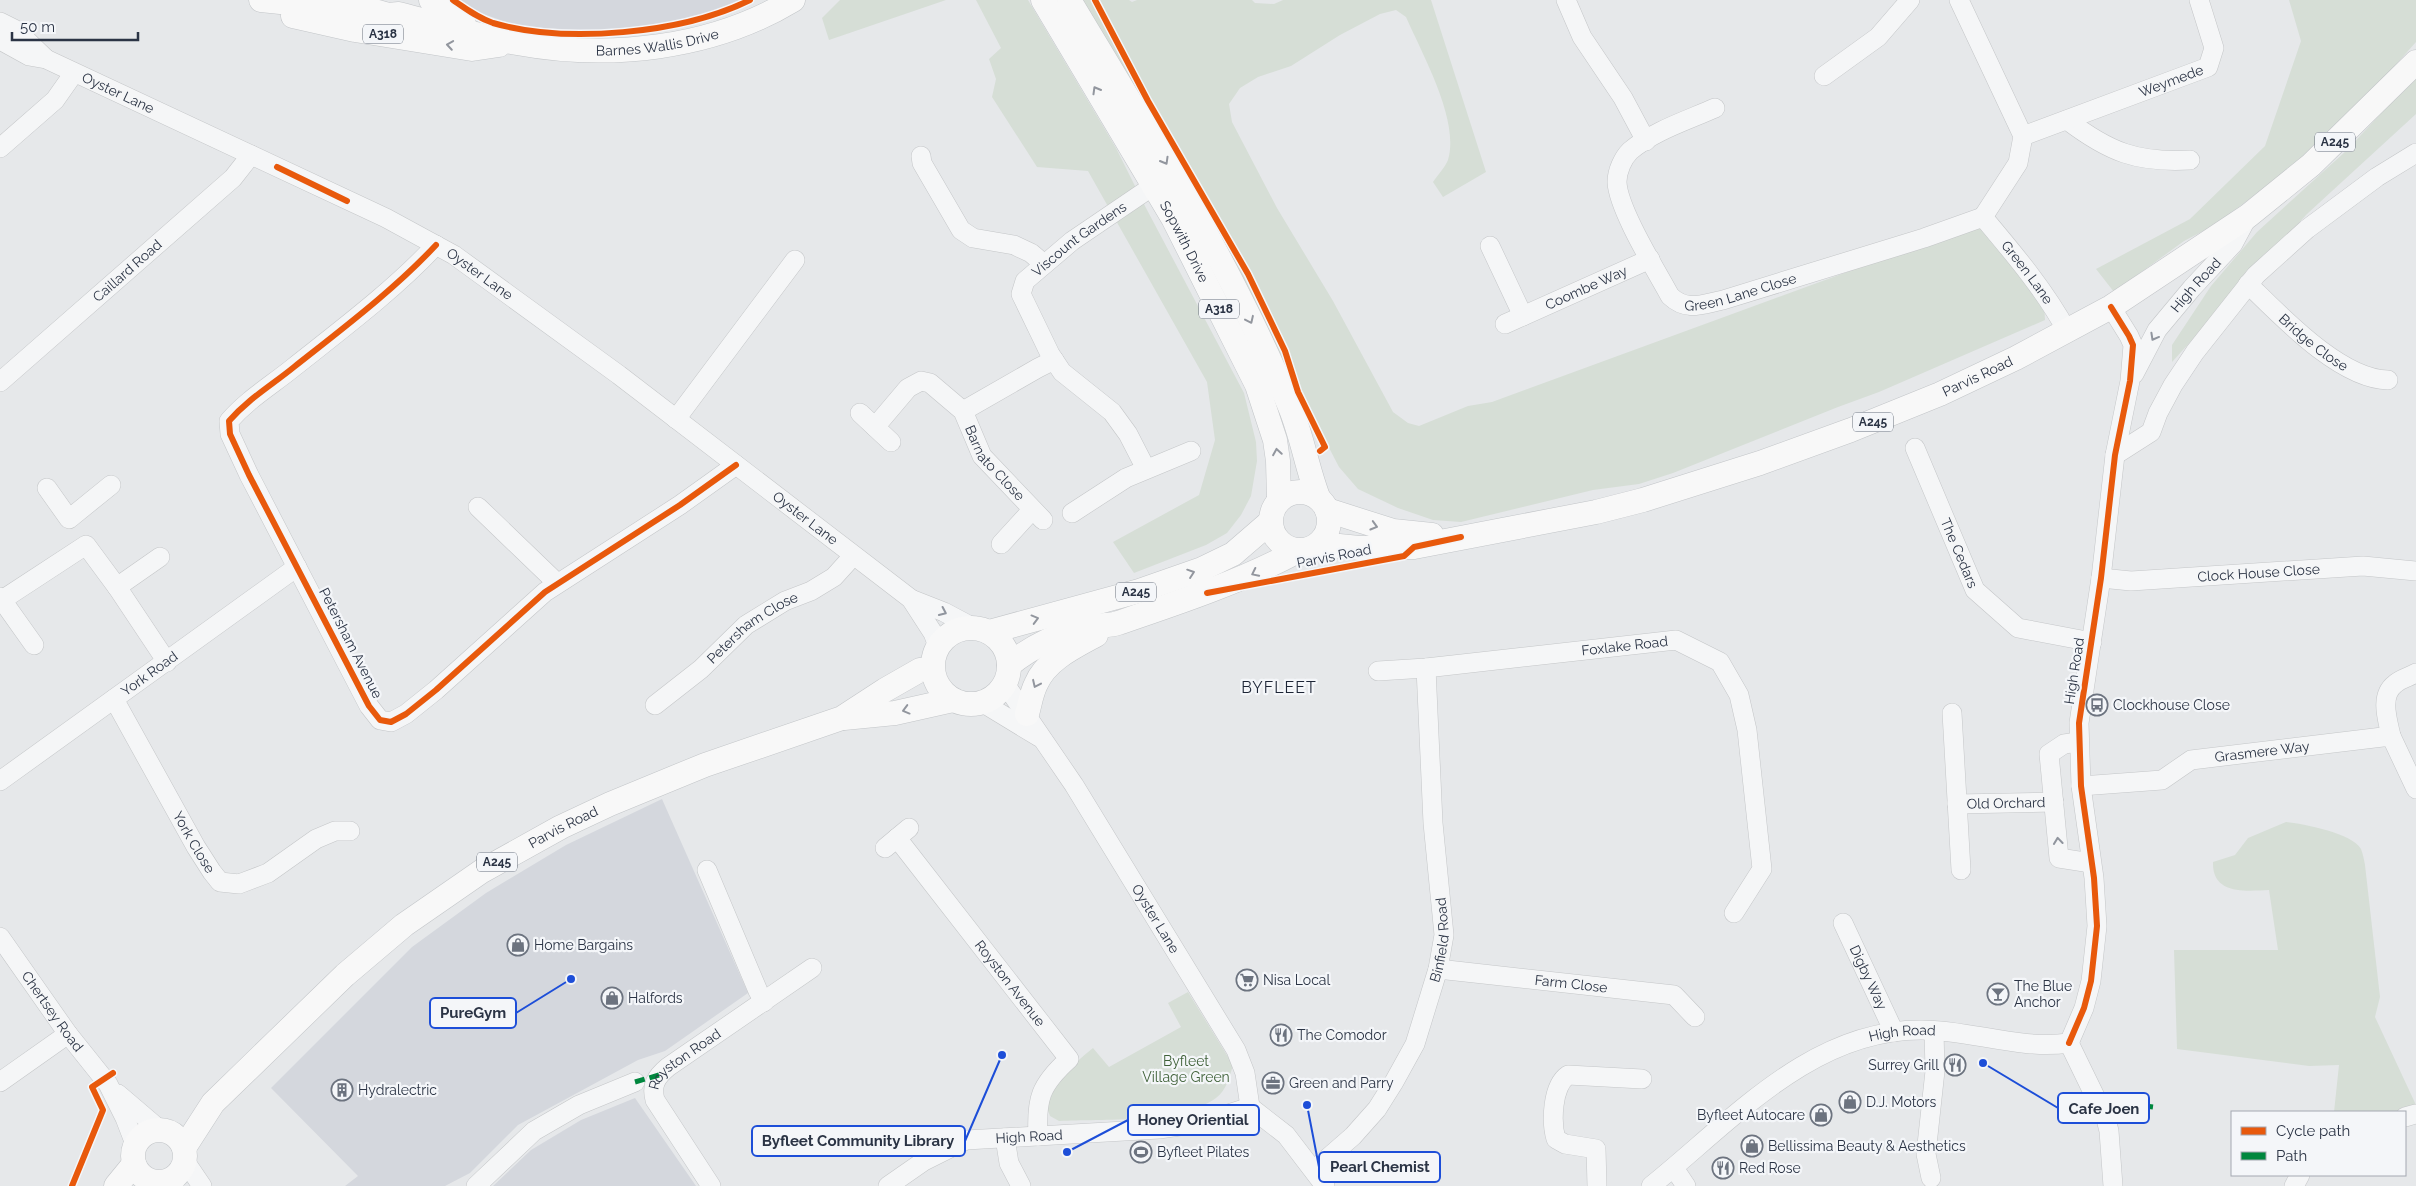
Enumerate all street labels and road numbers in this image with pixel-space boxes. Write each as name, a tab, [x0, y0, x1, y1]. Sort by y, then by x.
road number: A318	[363, 24, 403, 44]
street label: Barnes Wallis Drive	[596, 25, 721, 58]
street label: Weymede	[2137, 62, 2205, 100]
street label: Oyster Lane	[79, 69, 157, 116]
road number: A245	[2315, 132, 2355, 152]
street label: Viscount Gardens	[1028, 198, 1130, 280]
street label: Sopwith Drive	[1157, 198, 1212, 285]
street label: Caillard Road	[89, 236, 165, 305]
street label: Green Lane	[1998, 238, 2056, 307]
street label: Oyster Lane	[444, 245, 516, 303]
street label: High Road	[2167, 254, 2224, 315]
street label: Coombe Way	[1543, 262, 1630, 313]
street label: Green Lane Close	[1684, 270, 1798, 314]
road number: A318	[1199, 300, 1239, 318]
street label: Bridge Close	[2276, 310, 2351, 374]
street label: Parvis Road	[1940, 353, 2015, 400]
road number: A245	[1853, 412, 1893, 432]
street label: Barnato Close	[962, 423, 1028, 504]
street label: Oyster Lane	[770, 488, 841, 548]
street label: The Cedars	[1938, 516, 1981, 591]
street label: Parvis Road	[1295, 541, 1373, 571]
street label: Clock House Close	[2197, 561, 2320, 585]
road number: A245	[1116, 582, 1156, 602]
street label: Petersham Avenue	[316, 585, 386, 701]
street label: Petersham Close	[704, 589, 800, 667]
street label: Foxlake Road	[1581, 633, 1669, 659]
street label: High Road	[2061, 636, 2087, 706]
street label: York Road	[118, 648, 181, 699]
street label: Grasmere Way	[2214, 738, 2311, 765]
street label: Old Orchard	[1966, 794, 2046, 812]
street label: Parvis Road	[526, 803, 600, 851]
street label: York Close	[170, 808, 218, 876]
road number: A245	[477, 852, 517, 872]
street label: Oyster Lane	[1129, 881, 1183, 956]
street label: Binfield Road	[1426, 897, 1452, 984]
street label: Royston Avenue	[972, 937, 1048, 1029]
street label: Digby Way	[1846, 943, 1891, 1013]
street label: Chertsey Road	[18, 968, 87, 1055]
street label: Farm Close	[1534, 972, 1608, 996]
street label: High Road	[1867, 1022, 1936, 1045]
street label: Royston Road	[645, 1025, 724, 1091]
street label: High Road	[995, 1126, 1063, 1146]

